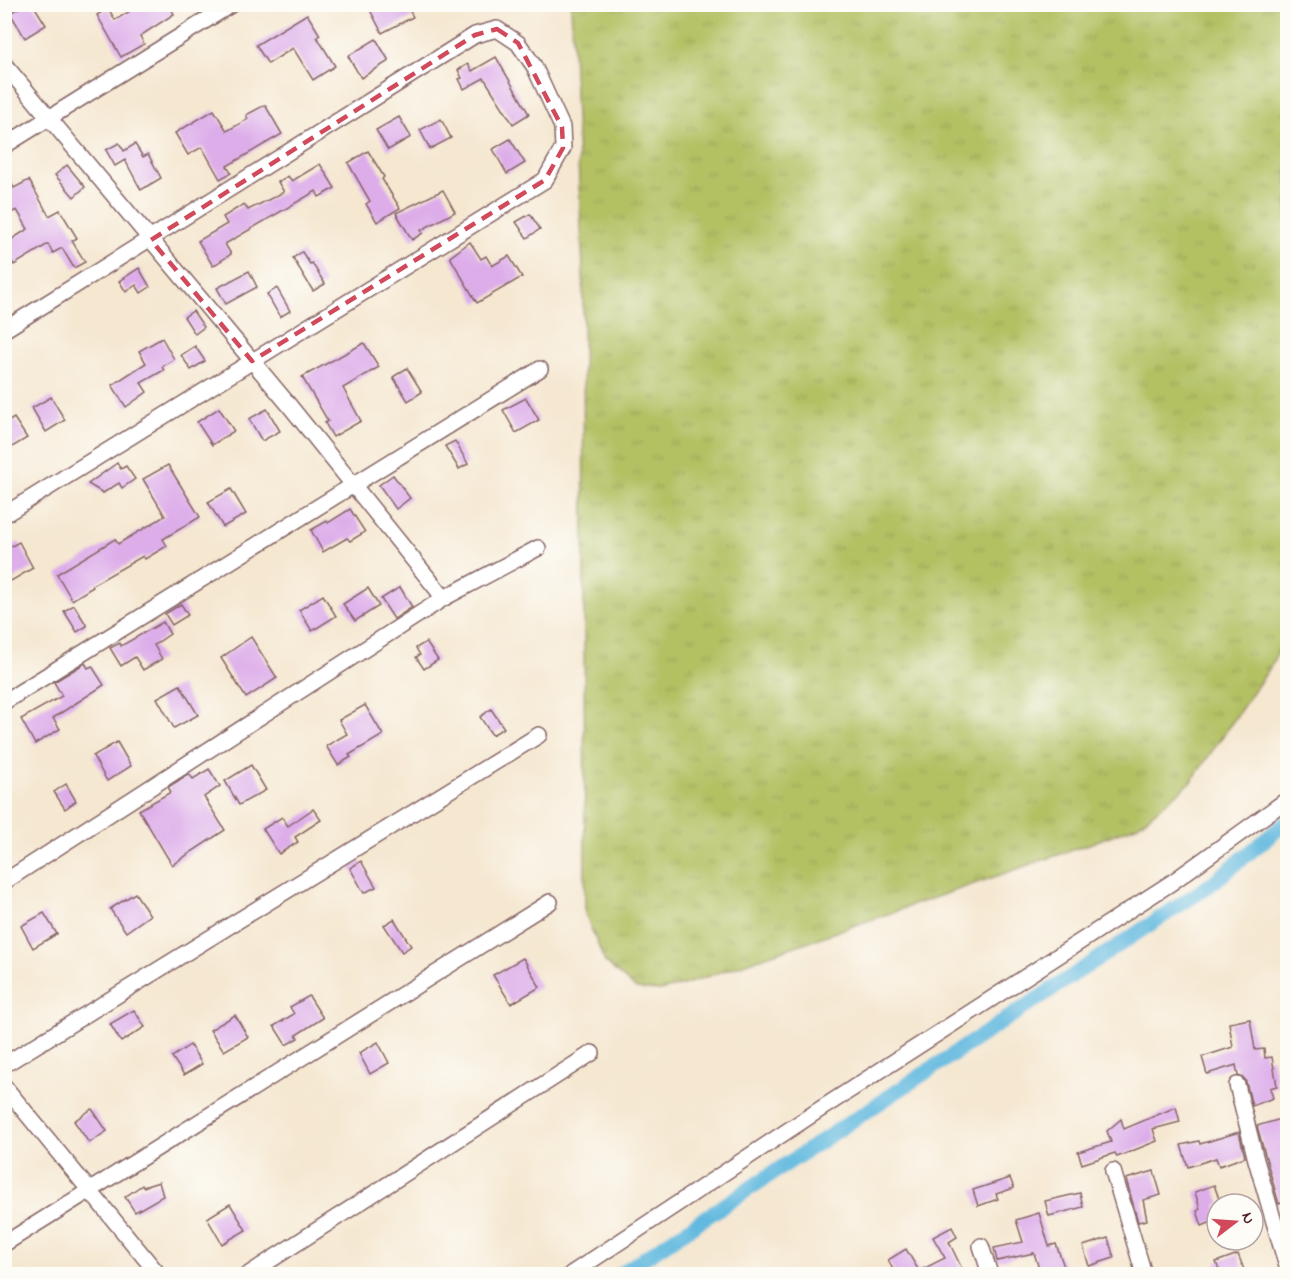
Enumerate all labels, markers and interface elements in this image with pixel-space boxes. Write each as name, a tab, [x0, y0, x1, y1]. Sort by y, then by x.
north arrow	[1205, 1192, 1265, 1252]
text: N	[1234, 1210, 1261, 1227]

